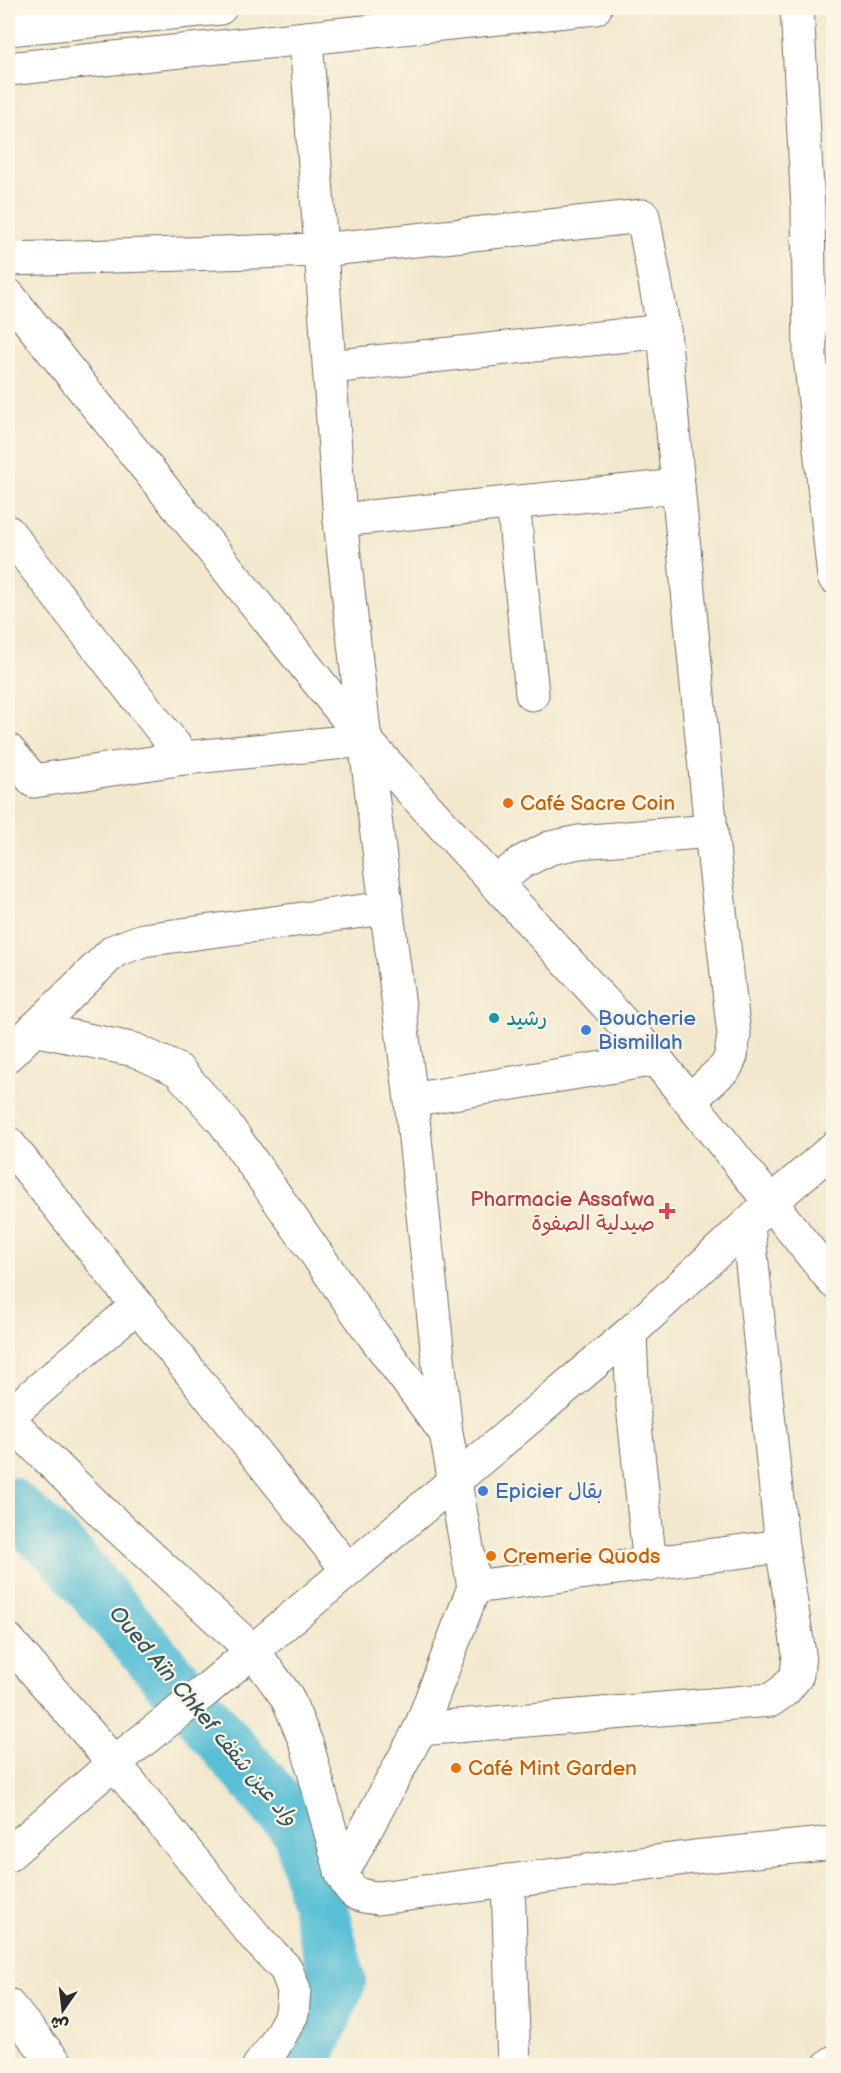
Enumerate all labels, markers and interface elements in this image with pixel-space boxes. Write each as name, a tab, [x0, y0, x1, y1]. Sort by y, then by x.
place label: Café Sacre Coin	[520, 791, 675, 816]
marker: Café Sacre Coin	[501, 796, 515, 810]
place label: رشيد	[506, 1006, 547, 1031]
place label: Boucherie Bismillah	[598, 1006, 696, 1055]
marker: رشيد	[487, 1011, 501, 1025]
marker: Boucherie Bismillah	[579, 1023, 593, 1037]
place label: Pharmacie Assafwa صيدلية الصفوة	[470, 1187, 655, 1236]
marker: Pharmacie Assafwa صيدلية الصفوة	[660, 1204, 674, 1218]
place label: Epicier بقال	[495, 1479, 603, 1504]
marker: Epicier بقال	[476, 1484, 490, 1498]
place label: Cremerie Quods	[503, 1544, 660, 1569]
marker: Cremerie Quods	[484, 1549, 498, 1563]
water label: Oued Aïn Chkef واد عين شقف	[103, 1600, 303, 1832]
place label: Café Mint Garden	[468, 1756, 637, 1781]
marker: Café Mint Garden	[449, 1761, 463, 1775]
north arrow	[33, 1980, 93, 2040]
text: ش	[49, 2012, 71, 2034]

